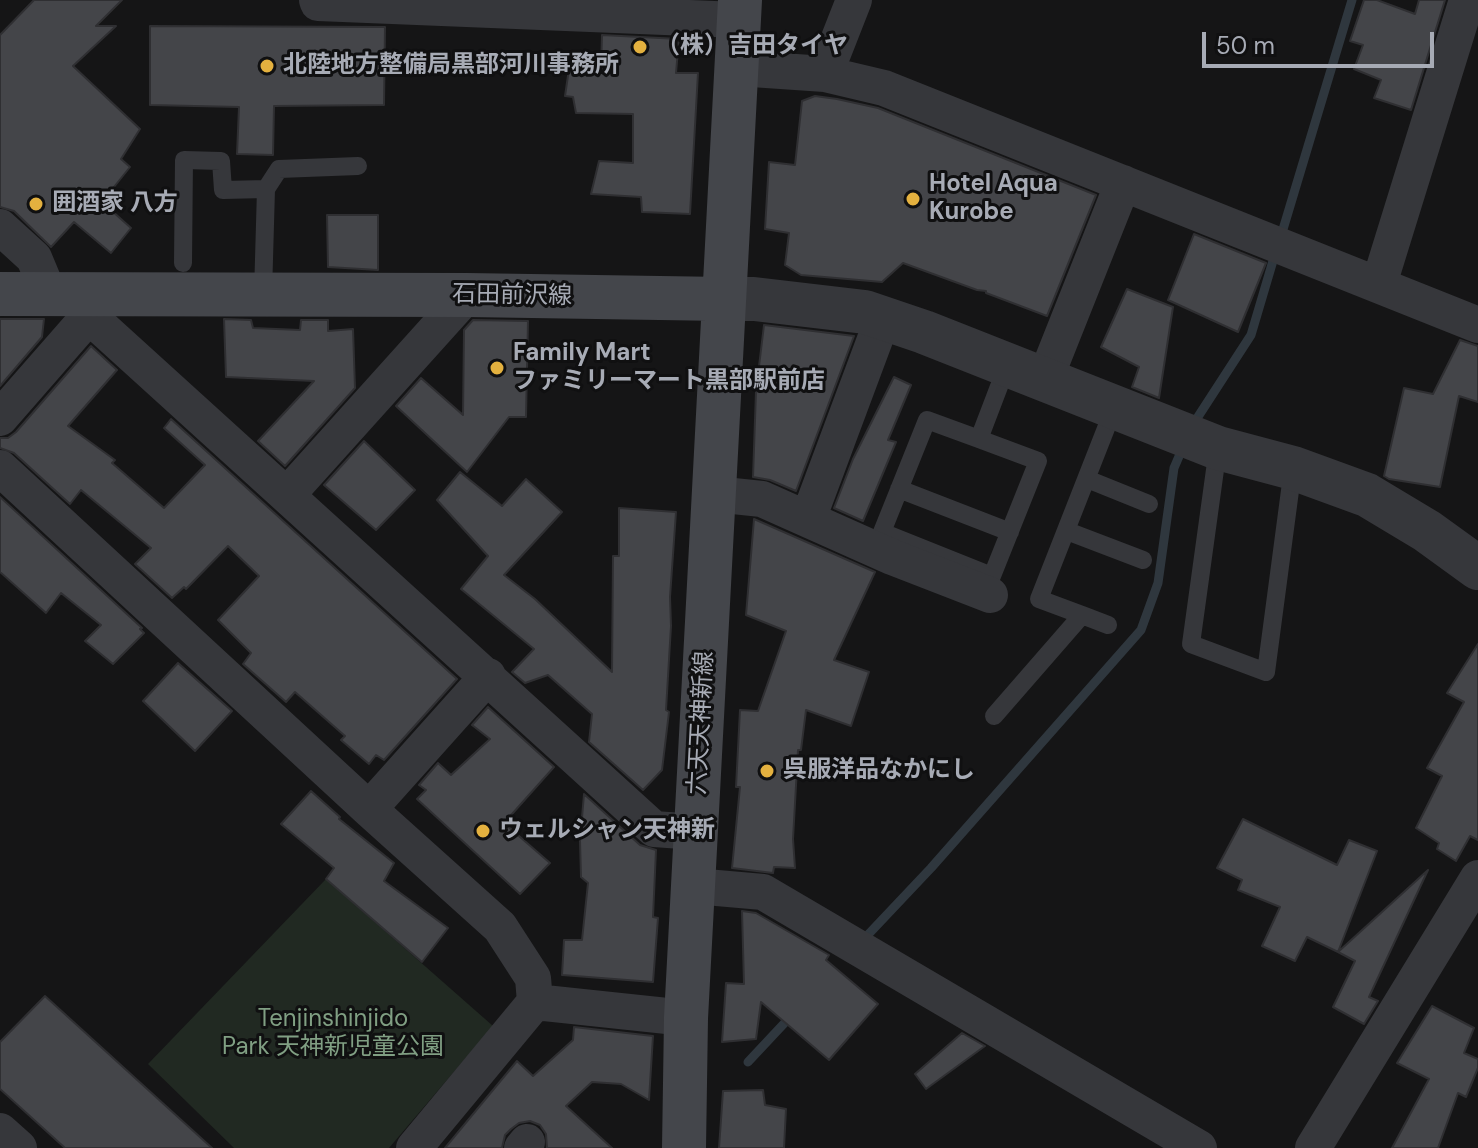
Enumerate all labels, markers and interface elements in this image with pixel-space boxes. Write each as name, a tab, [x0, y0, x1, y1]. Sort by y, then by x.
scale bar	[1206, 16, 1438, 66]
text: 50 m	[1216, 30, 1275, 61]
place label: （株）吉田タイヤ	[656, 33, 848, 61]
marker: （株）吉田タイヤ	[631, 38, 649, 56]
place label: 北陸地方整備局黒部河川事務所	[283, 52, 619, 80]
marker: 北陸地方整備局黒部河川事務所	[258, 57, 276, 75]
place label: Hotel Aqua Kurobe	[929, 171, 1058, 227]
place label: 囲酒家 八方	[52, 190, 178, 218]
marker: Hotel Aqua Kurobe	[904, 190, 922, 208]
marker: 囲酒家 八方	[27, 195, 45, 213]
street label: 石田前沢線	[452, 281, 572, 311]
place label: Family Mart ファミリーマート黒部駅前店	[513, 340, 825, 396]
marker: Family Mart ファミリーマート黒部駅前店	[488, 359, 506, 377]
street label: 六天天神新線	[684, 650, 720, 796]
place label: 呉服洋品なかにし	[783, 757, 975, 785]
marker: 呉服洋品なかにし	[758, 762, 776, 780]
place label: ウェルシャン天神新	[499, 817, 715, 845]
marker: ウェルシャン天神新	[474, 822, 492, 840]
park label: Tenjinshinjido Park 天神新児童公園	[222, 1006, 444, 1062]

